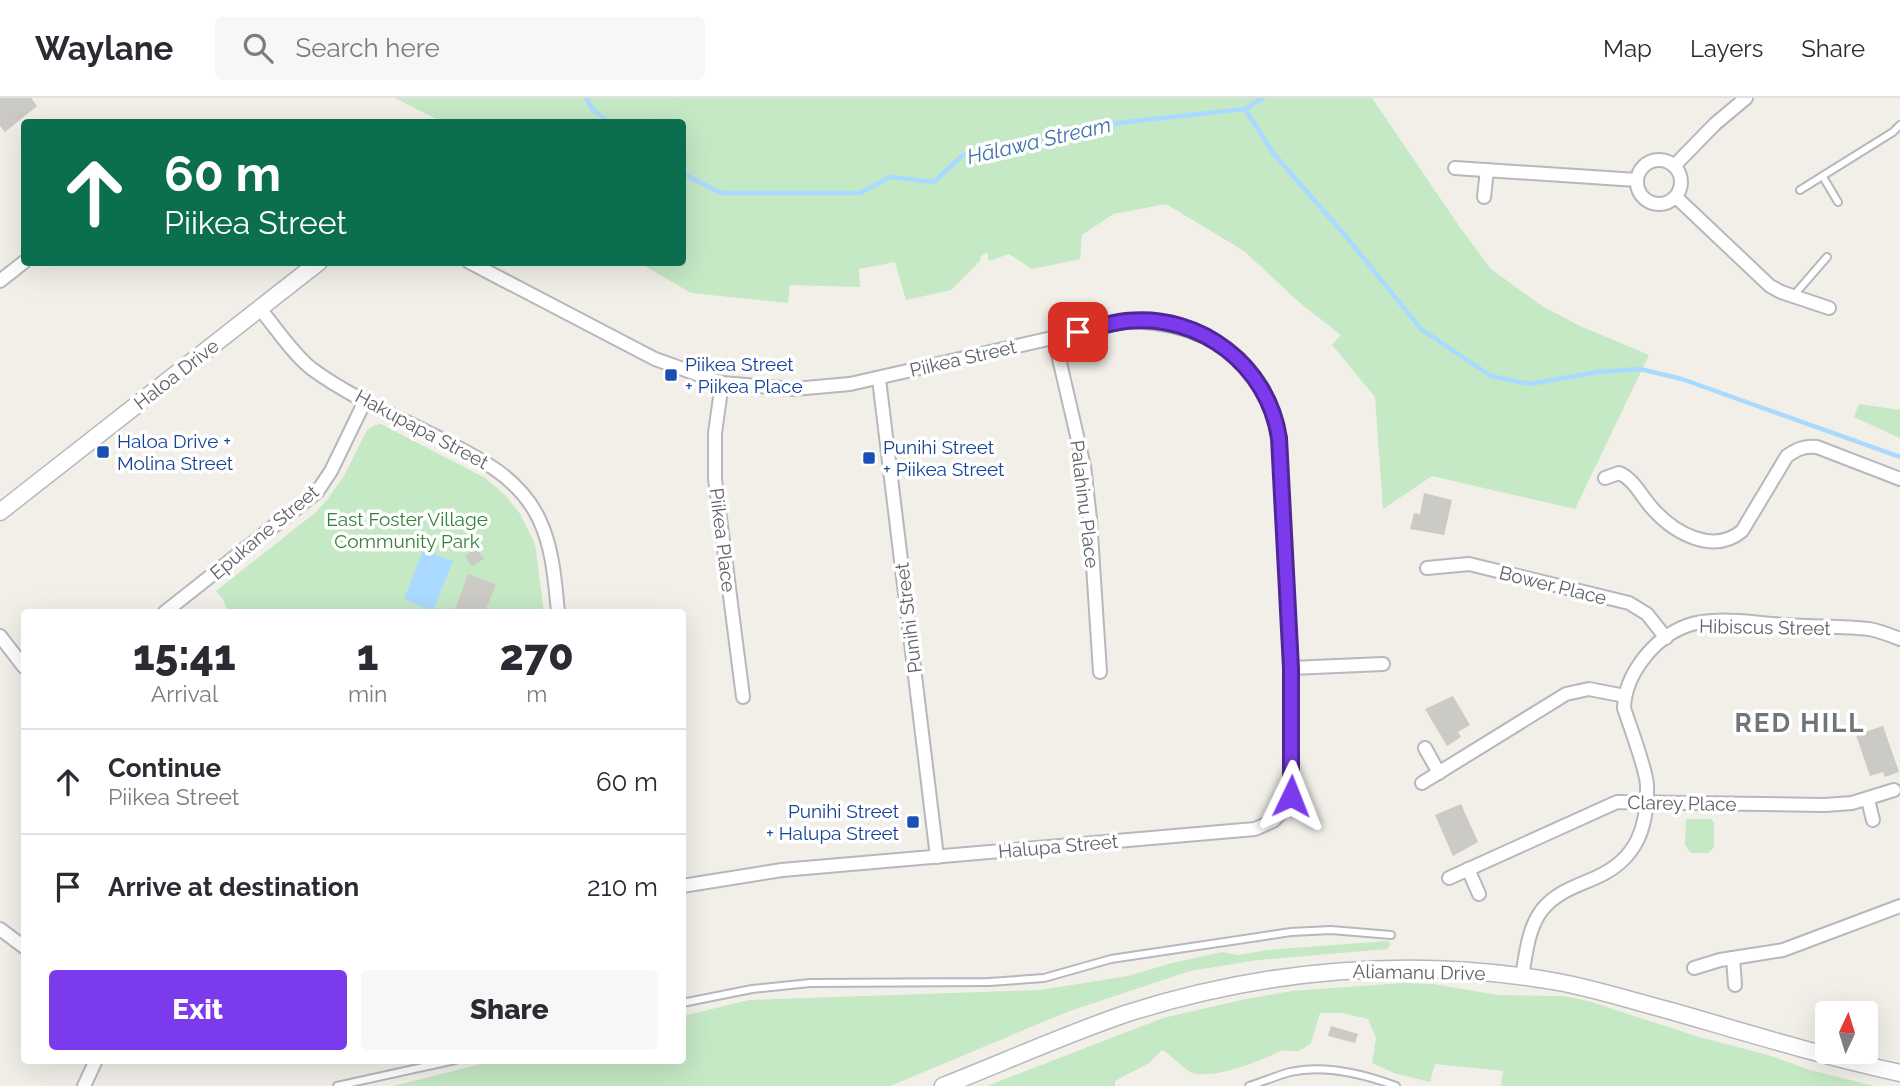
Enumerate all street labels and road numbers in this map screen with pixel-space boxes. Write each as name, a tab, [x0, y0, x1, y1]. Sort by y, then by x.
street label: Haloa Drive	[129, 334, 223, 414]
street label: Piikea Street	[908, 335, 1019, 381]
street label: Hakupapa Street	[352, 385, 493, 474]
street label: Palahinu Place	[1066, 439, 1104, 569]
street label: Epukane Street	[205, 480, 323, 584]
street label: Piikea Place	[706, 487, 740, 593]
street label: Punihi Street	[890, 561, 926, 674]
street label: Bower Place	[1497, 561, 1609, 609]
street label: Hibiscus Street	[1699, 615, 1832, 639]
street label: Clarey Place	[1627, 791, 1737, 815]
street label: Halupa Street	[997, 830, 1120, 862]
street label: Aliamanu Drive	[1352, 960, 1486, 984]

